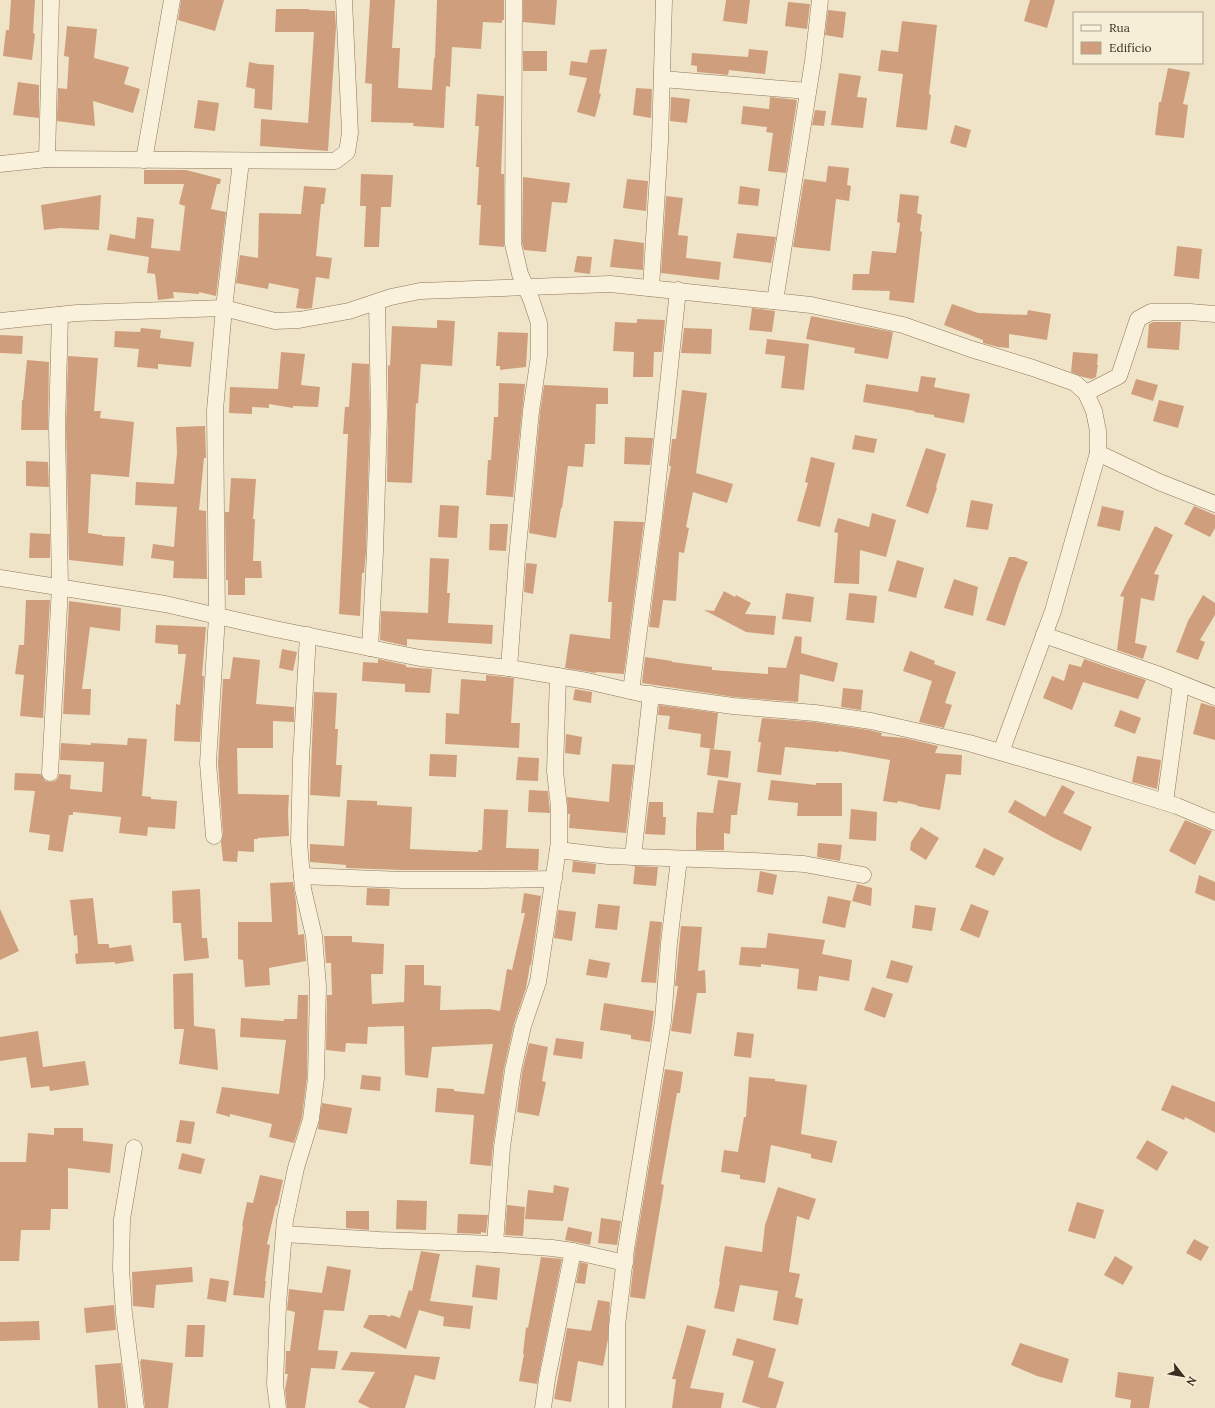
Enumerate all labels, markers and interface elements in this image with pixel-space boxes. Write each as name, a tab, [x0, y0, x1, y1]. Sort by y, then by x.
legend	[1073, 12, 1203, 64]
text: Rua	[1109, 20, 1130, 35]
text: Edifício	[1109, 40, 1152, 55]
north arrow	[1163, 1356, 1203, 1396]
text: N	[1183, 1374, 1200, 1389]

